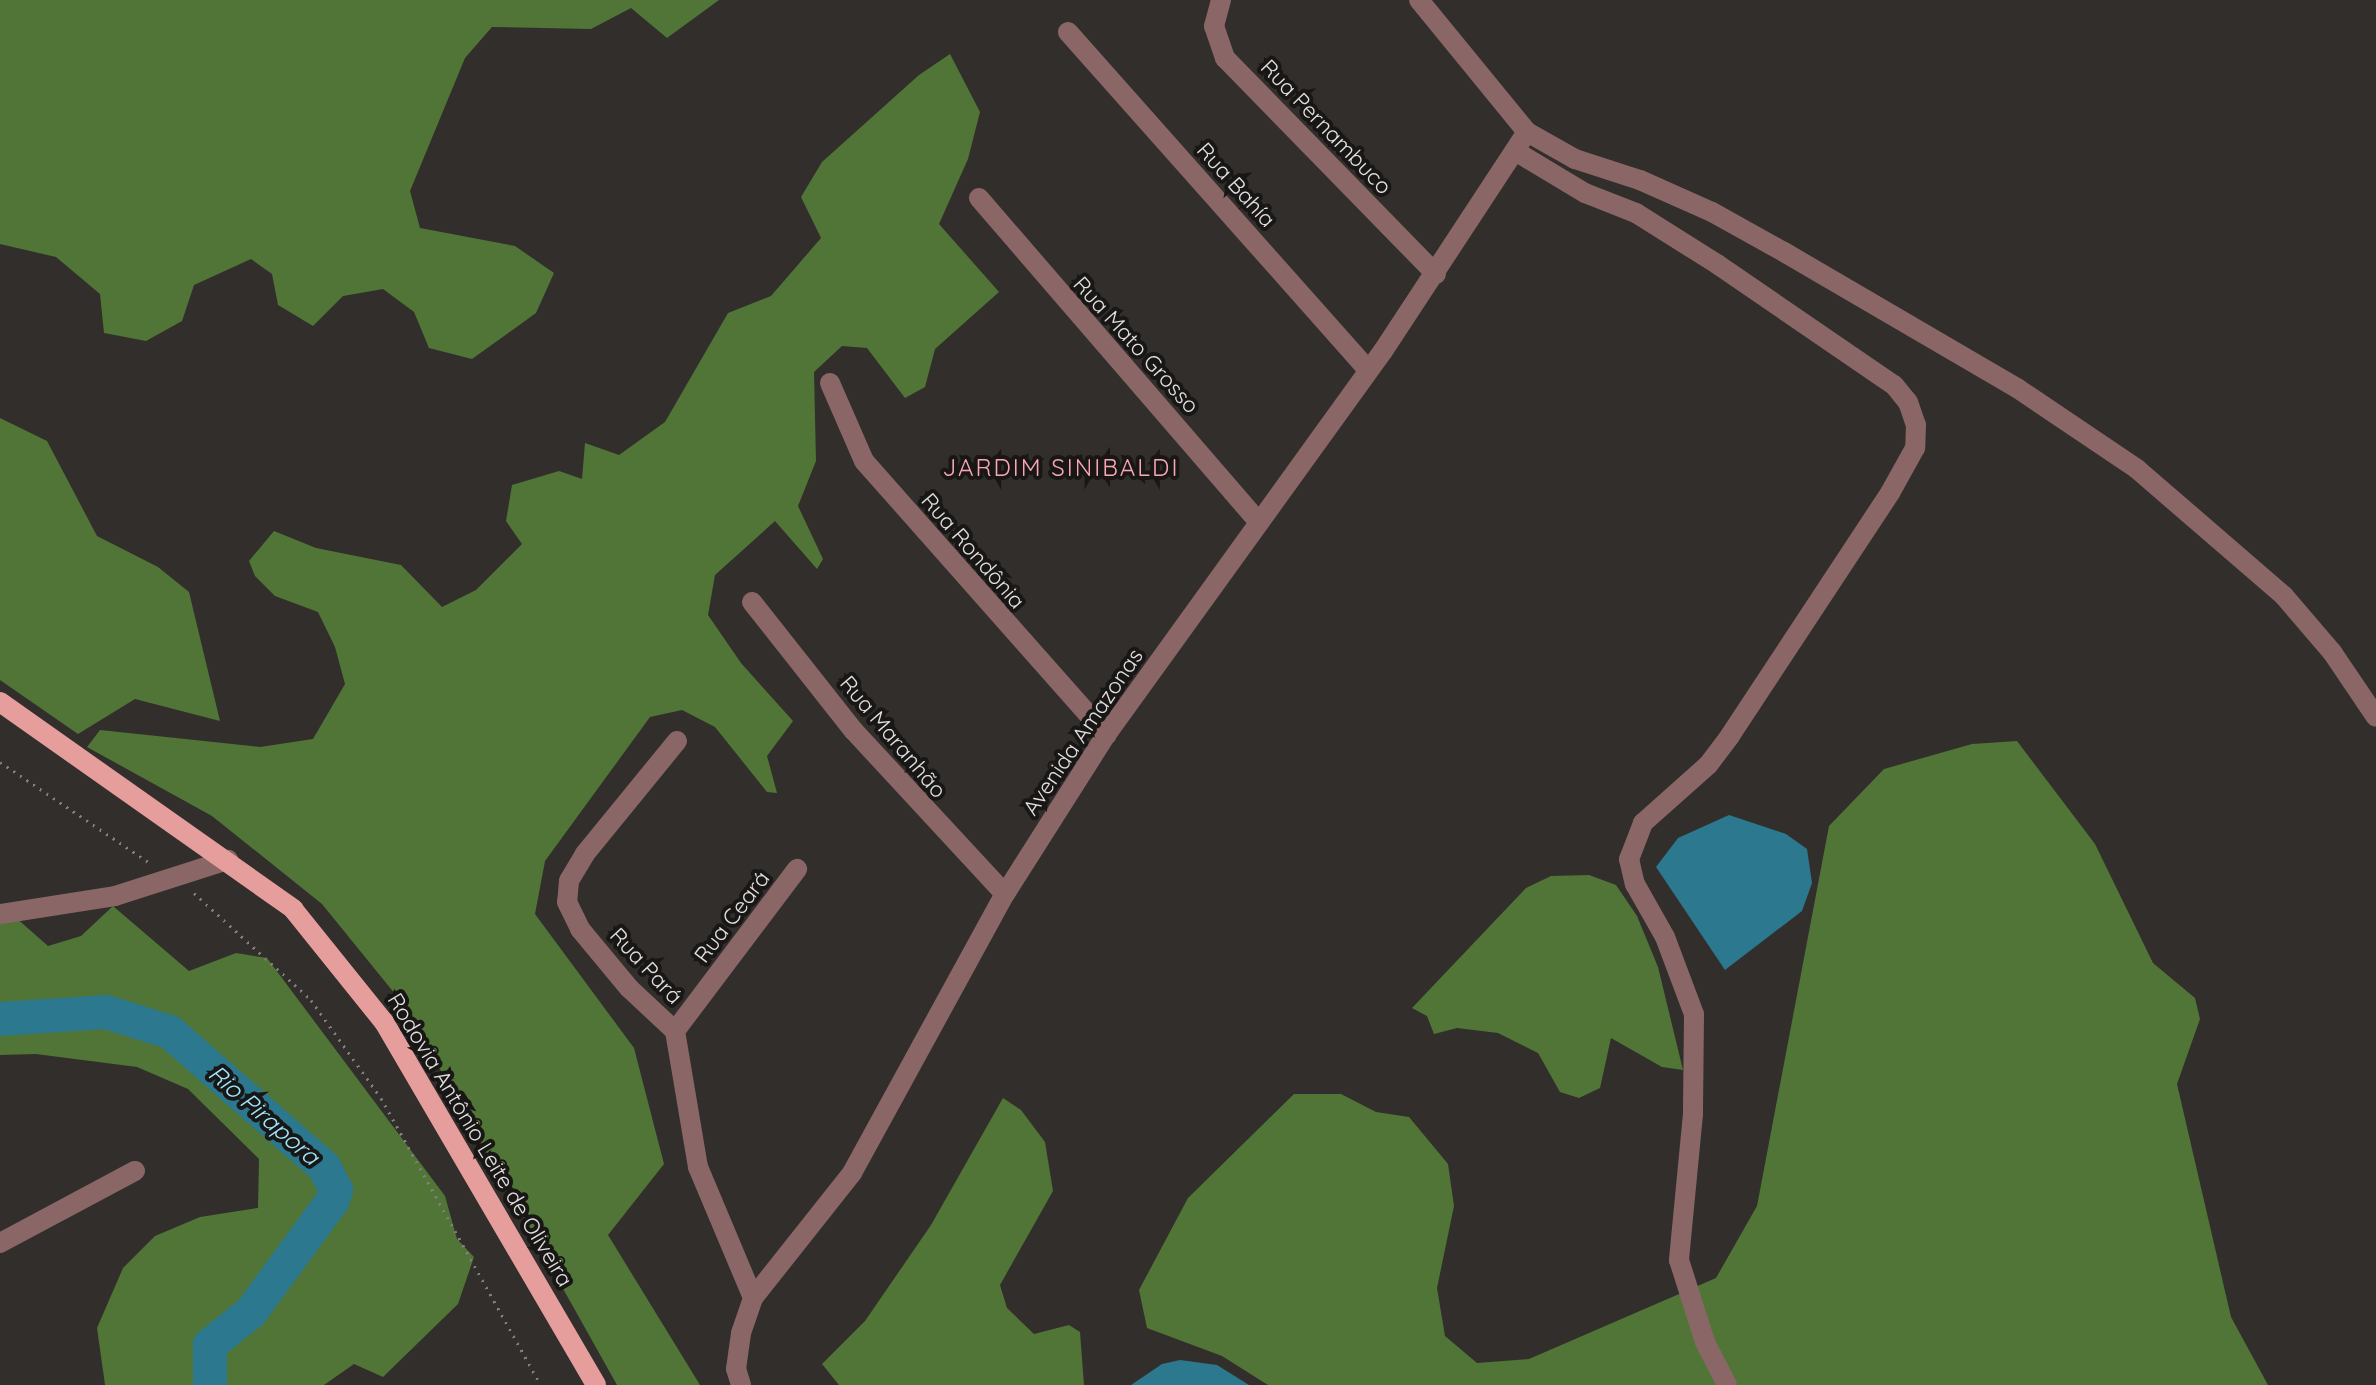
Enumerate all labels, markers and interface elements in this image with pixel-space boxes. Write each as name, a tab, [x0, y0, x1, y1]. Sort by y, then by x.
street label: Rua Pernambuco	[1255, 54, 1397, 200]
street label: Rua Bahía	[1191, 137, 1281, 233]
street label: Rua Mato Grosso	[1068, 271, 1204, 419]
district label: JARDIM SINIBALDI	[943, 454, 1179, 482]
street label: Rua Rondônia	[916, 488, 1030, 614]
street label: Avenida Amazonas	[1017, 644, 1149, 820]
street label: Rua Maranhão	[834, 671, 952, 803]
street label: Rua Ceará	[689, 866, 775, 968]
street label: Rua Pará	[604, 923, 688, 1009]
street label: Rodovia Antônio Leite de Oliveira	[382, 988, 578, 1292]
water label: Rio Pirapora	[203, 1059, 325, 1171]

